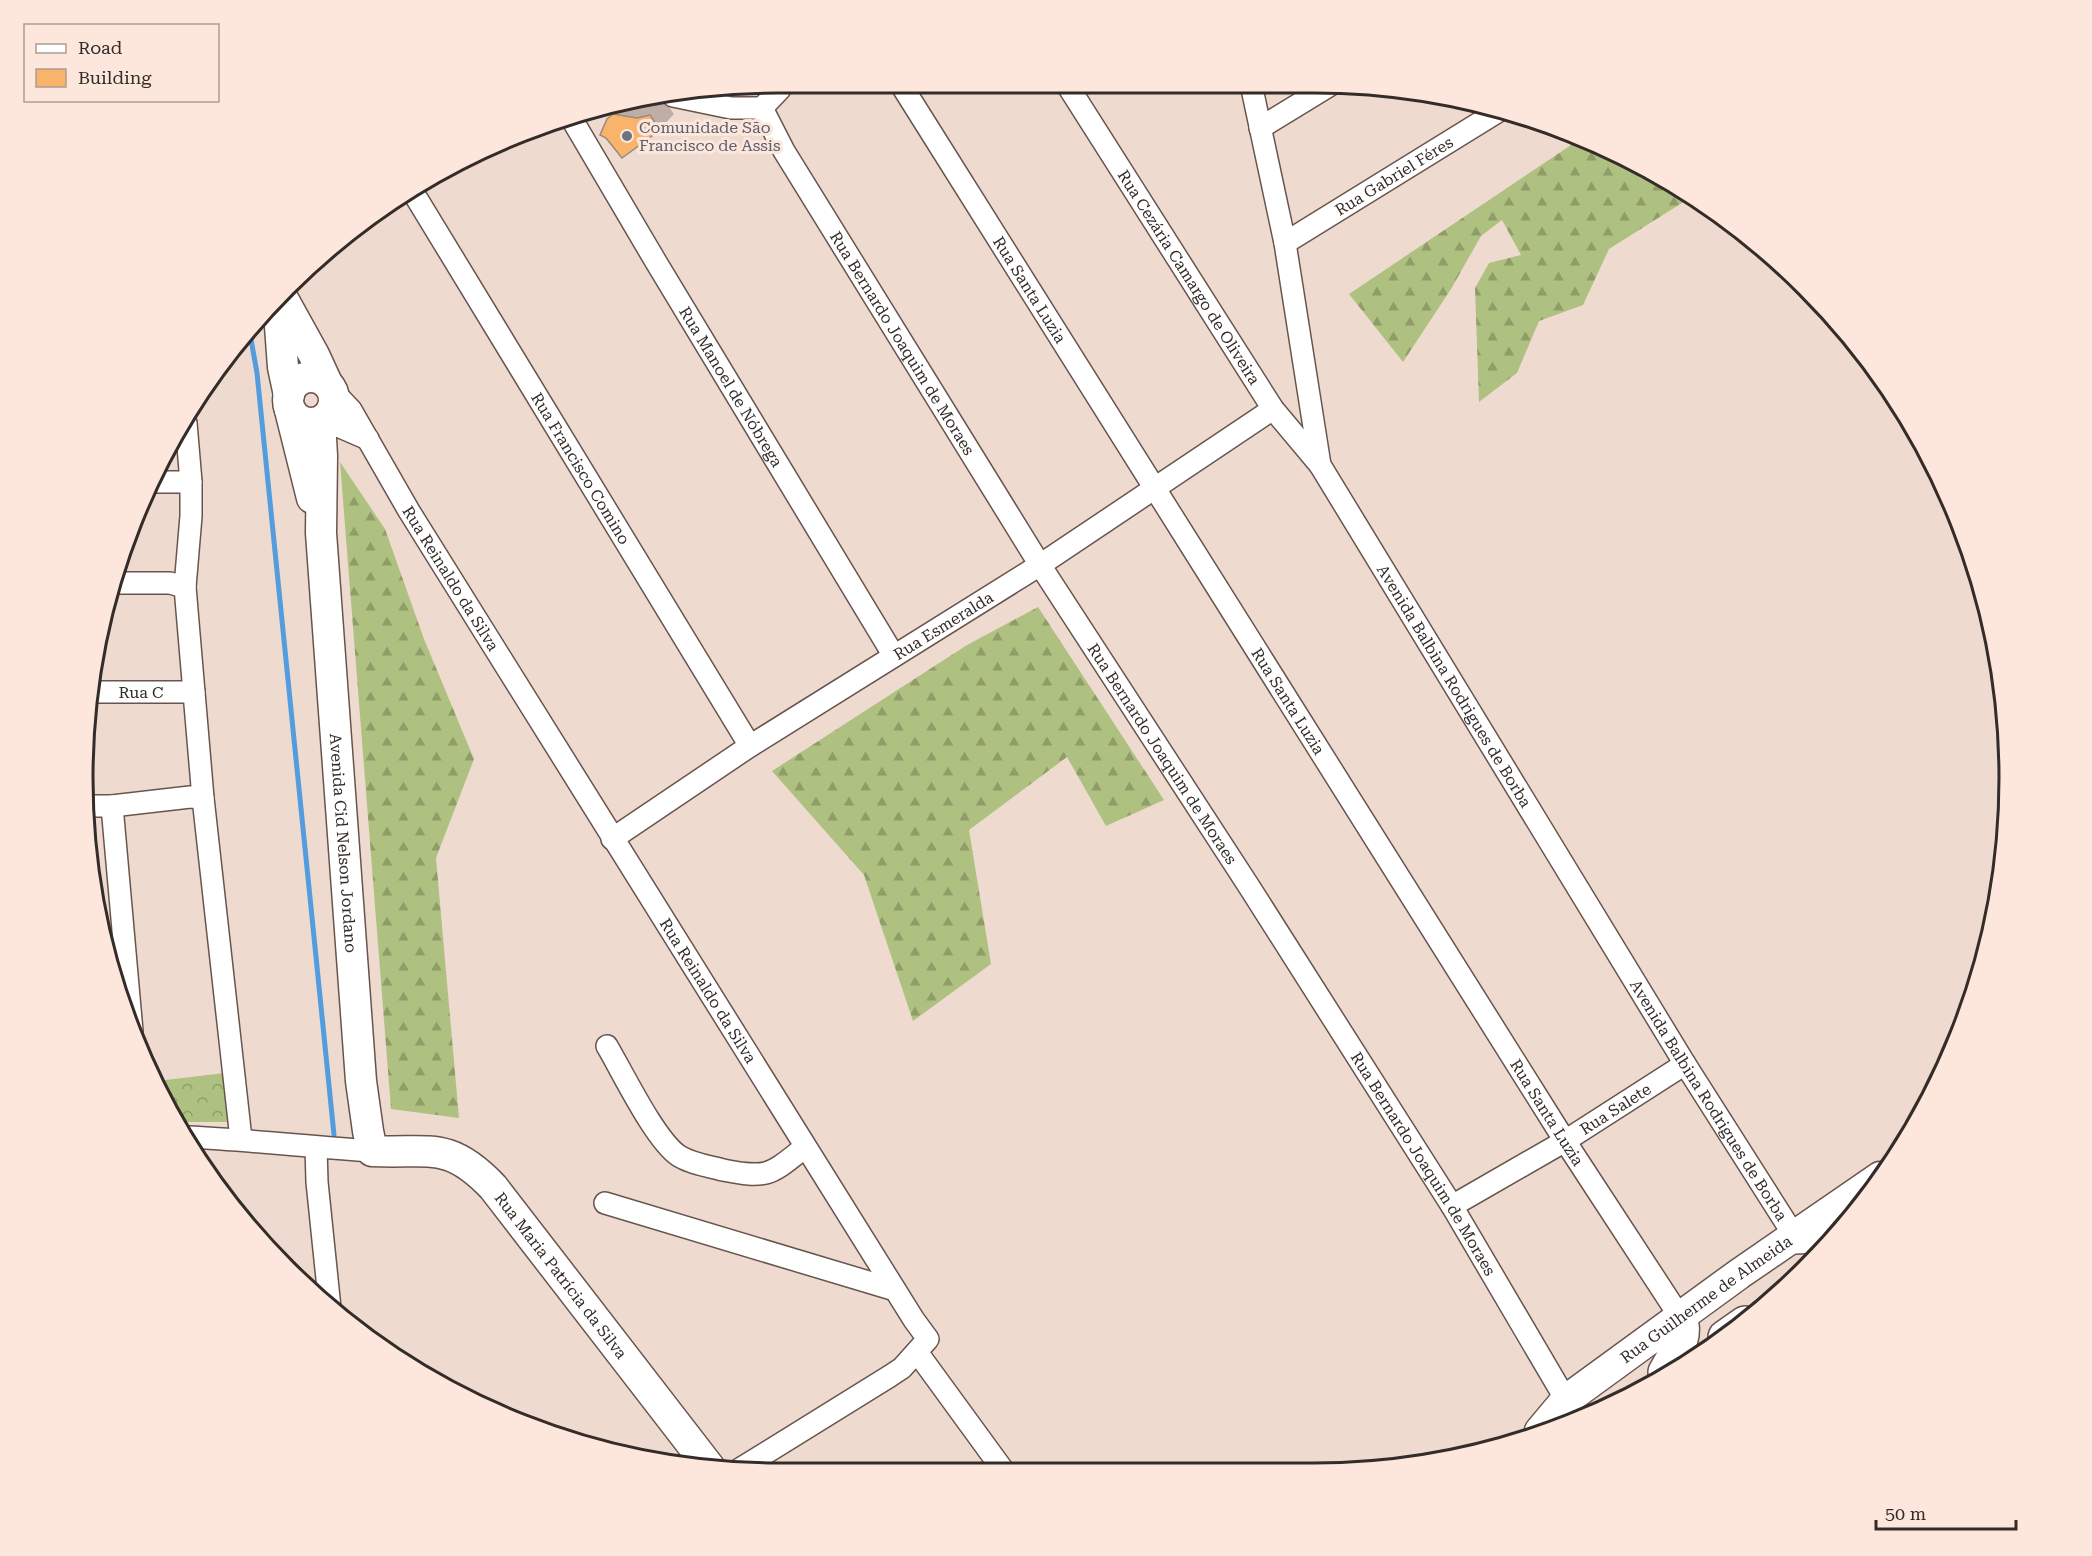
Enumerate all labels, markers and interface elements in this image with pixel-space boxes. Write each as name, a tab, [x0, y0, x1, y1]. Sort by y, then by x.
legend	[24, 24, 219, 102]
text: Road	[78, 37, 123, 58]
text: Building	[78, 67, 152, 88]
place label: Comunidade São Francisco de Assis	[639, 118, 781, 155]
marker: Comunidade São Francisco de Assis	[620, 129, 634, 143]
street label: Rua Gabriel Féres	[1331, 132, 1457, 219]
street label: Rua Cezária Camargo de Oliveira	[1114, 166, 1265, 388]
street label: Rua Bernardo Joaquim de Moraes	[826, 228, 979, 459]
street label: Rua Santa Luzia	[989, 233, 1071, 347]
street label: Rua Manoel de Nóbrega	[676, 303, 787, 470]
street label: Rua Francisco Comino	[528, 389, 634, 548]
street label: Rua Reinaldo da Silva	[399, 502, 504, 655]
street label: Avenida Balbina Rodrigues de Borba	[1373, 561, 1536, 811]
street label: Rua Esmeralda	[890, 587, 997, 664]
street label: Rua Bernardo Joaquim de Moraes	[1084, 640, 1242, 868]
street label: Rua Santa Luzia	[1248, 644, 1329, 758]
street label: Rua C	[118, 683, 164, 702]
street label: Avenida Cid Nelson Jordano	[326, 733, 361, 954]
street label: Rua Reinaldo da Silva	[656, 915, 761, 1067]
street label: Avenida Balbina Rodrigues de Borba	[1626, 976, 1792, 1224]
street label: Rua Bernardo Joaquim de Moraes	[1347, 1048, 1500, 1279]
street label: Rua Santa Luzia	[1506, 1056, 1588, 1170]
street label: Rua Salete	[1576, 1079, 1654, 1139]
street label: Rua Maria Patrícia da Silva	[491, 1188, 632, 1363]
street label: Rua Guilherme de Almeida	[1616, 1231, 1796, 1367]
scale bar	[1876, 1493, 2016, 1531]
text: 50 m	[1885, 1503, 1926, 1524]

